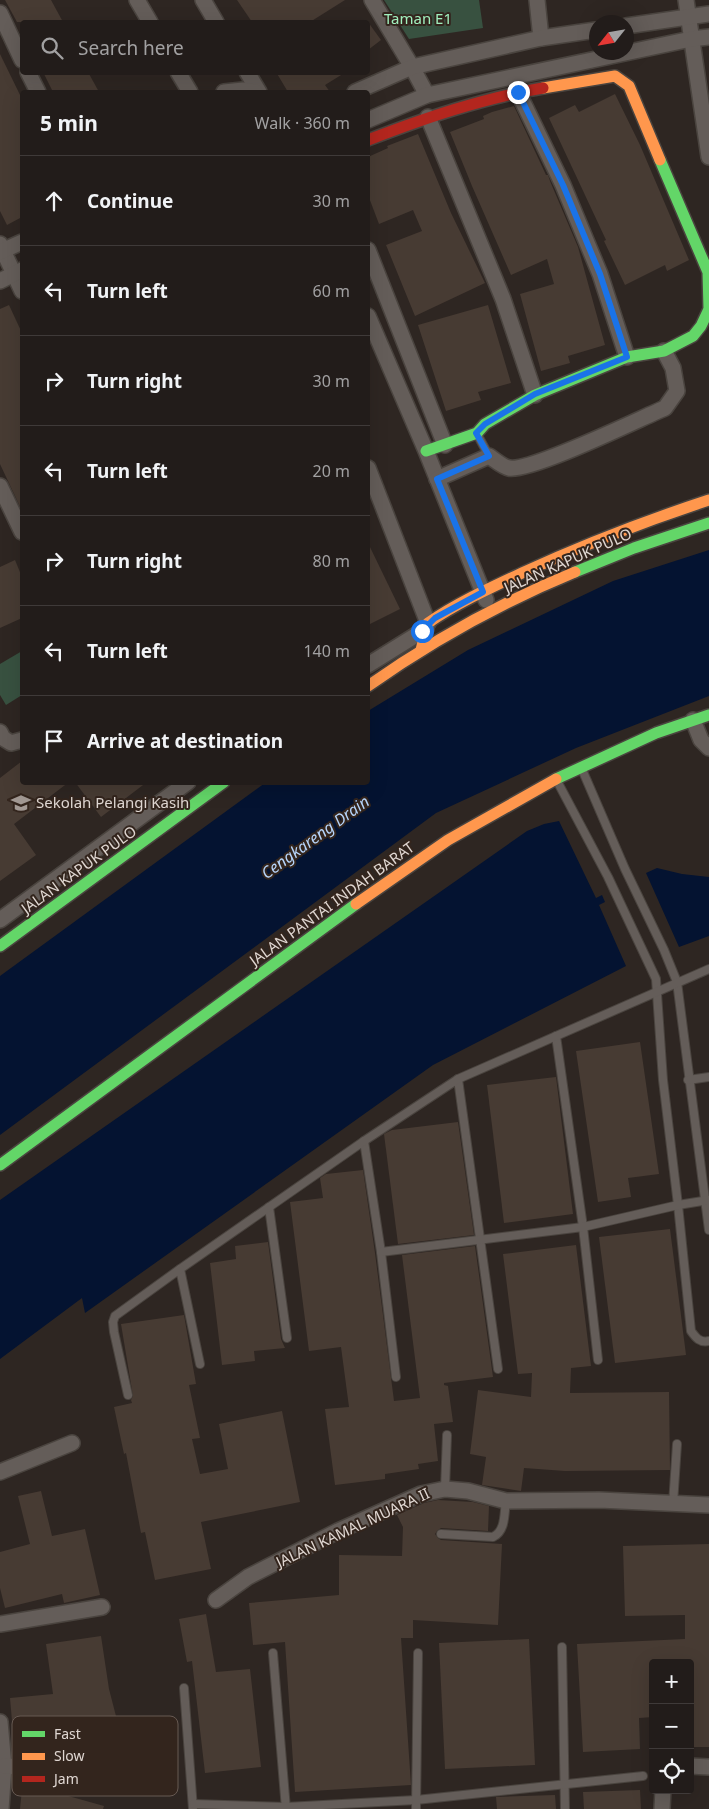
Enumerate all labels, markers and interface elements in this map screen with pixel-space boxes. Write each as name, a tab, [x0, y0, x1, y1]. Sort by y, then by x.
park label: Taman E1	[384, 8, 452, 28]
north arrow	[589, 15, 634, 60]
search box	[20, 20, 370, 75]
icon: search	[38, 34, 66, 62]
text: Search here	[78, 35, 184, 61]
route end	[507, 81, 530, 104]
text: 5 min	[40, 109, 98, 137]
text: Walk · 360 m	[255, 112, 350, 134]
icon: ahead	[40, 187, 68, 215]
text: Continue	[87, 188, 173, 214]
text: 30 m	[313, 190, 350, 212]
icon: left	[40, 277, 68, 305]
text: Turn left	[87, 278, 168, 304]
text: 60 m	[313, 280, 350, 302]
icon: right	[40, 367, 68, 395]
text: Turn right	[87, 368, 182, 394]
text: 30 m	[313, 370, 350, 392]
icon: left	[40, 457, 68, 485]
text: Turn left	[87, 458, 168, 484]
text: 20 m	[313, 460, 350, 482]
street label: JALAN KAPUK PULO	[499, 523, 635, 598]
icon: right	[40, 547, 68, 575]
text: Turn right	[87, 548, 182, 574]
text: 80 m	[313, 550, 350, 572]
route start	[411, 620, 434, 643]
icon: left	[40, 637, 68, 665]
text: Turn left	[87, 638, 168, 664]
text: 140 m	[303, 640, 350, 662]
icon: arrive	[40, 727, 68, 755]
text: Arrive at destination	[87, 728, 283, 754]
water label: Cengkareng Drain	[256, 790, 374, 884]
school or university icon: Sekolah Pelangi Kasih	[10, 792, 32, 814]
place label: Sekolah Pelangi Kasih	[36, 792, 189, 812]
street label: JALAN KAPUK PULO	[15, 821, 140, 919]
street label: JALAN PANTAI INDAH BARAT	[243, 836, 418, 971]
street label: JALAN KAMAL MUARA II	[271, 1483, 433, 1572]
map controls	[649, 1659, 694, 1794]
button: +	[649, 1659, 694, 1704]
button: −	[649, 1704, 694, 1749]
legend	[12, 1716, 178, 1796]
text: Fast	[54, 1724, 81, 1743]
text: Slow	[54, 1746, 85, 1765]
button: locate	[649, 1749, 694, 1794]
text: Jam	[52, 1769, 79, 1788]

